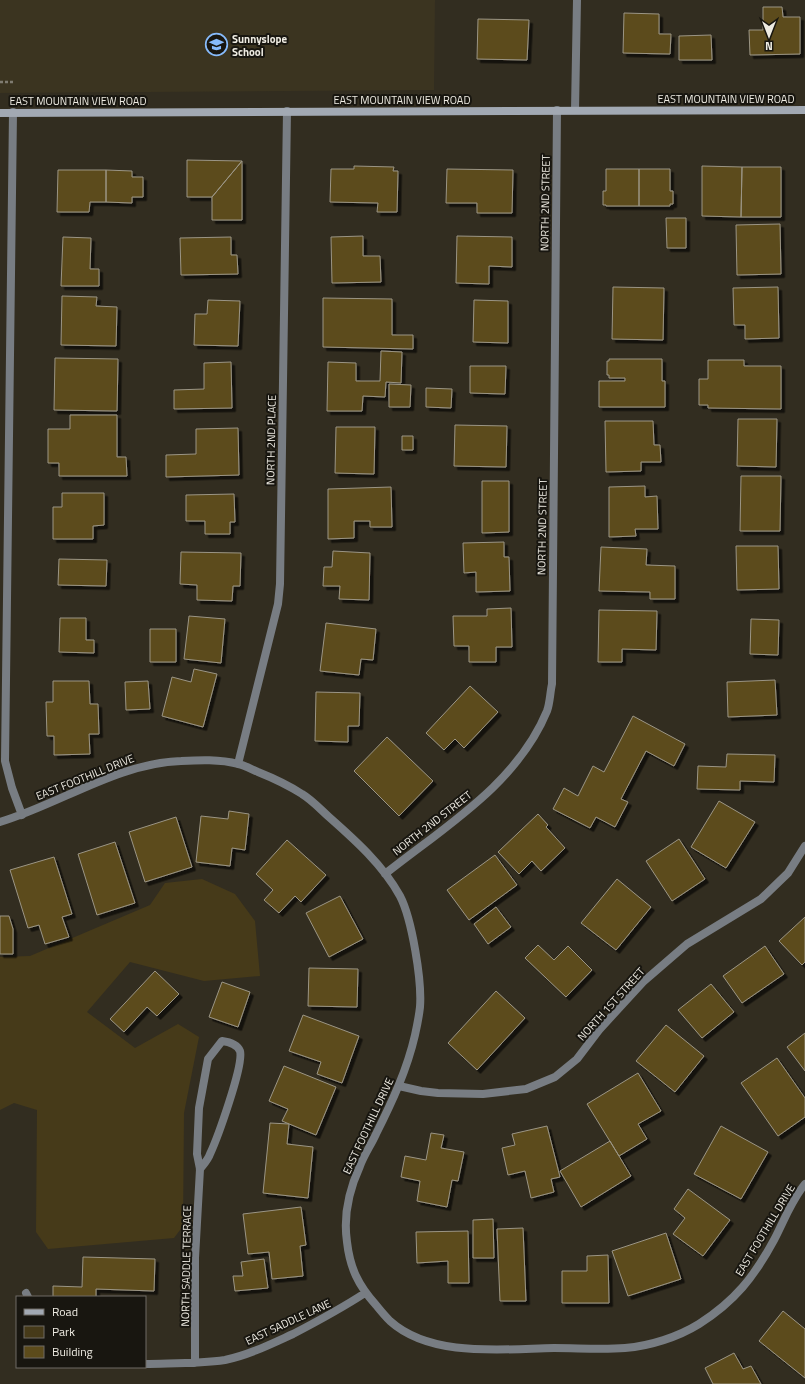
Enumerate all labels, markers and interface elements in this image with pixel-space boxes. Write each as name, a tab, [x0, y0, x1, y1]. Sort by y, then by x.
north arrow	[749, 16, 789, 56]
place label: Sunnyslope School	[232, 31, 288, 60]
school or university icon: Sunnyslope School	[204, 32, 230, 58]
text: N	[765, 38, 773, 54]
street label: EAST MOUNTAIN VIEW ROAD	[657, 91, 795, 107]
street label: EAST MOUNTAIN VIEW ROAD	[333, 92, 471, 108]
street label: EAST MOUNTAIN VIEW ROAD	[9, 93, 147, 109]
street label: NORTH 2ND STREET	[536, 154, 554, 251]
street label: NORTH 2ND PLACE	[262, 395, 280, 485]
street label: NORTH 2ND STREET	[533, 478, 551, 575]
street label: EAST FOOTHILL DRIVE	[33, 750, 137, 804]
street label: NORTH 2ND STREET	[389, 787, 475, 859]
street label: NORTH 1ST STREET	[574, 964, 648, 1044]
street label: EAST FOOTHILL DRIVE	[339, 1075, 397, 1177]
street label: EAST FOOTHILL DRIVE	[731, 1181, 799, 1279]
street label: NORTH SADDLE TERRACE	[177, 1205, 195, 1327]
street label: EAST SADDLE LANE	[243, 1295, 333, 1349]
legend	[16, 1296, 146, 1368]
text: Road	[52, 1302, 78, 1321]
text: Park	[52, 1322, 75, 1341]
text: Building	[52, 1342, 93, 1361]

